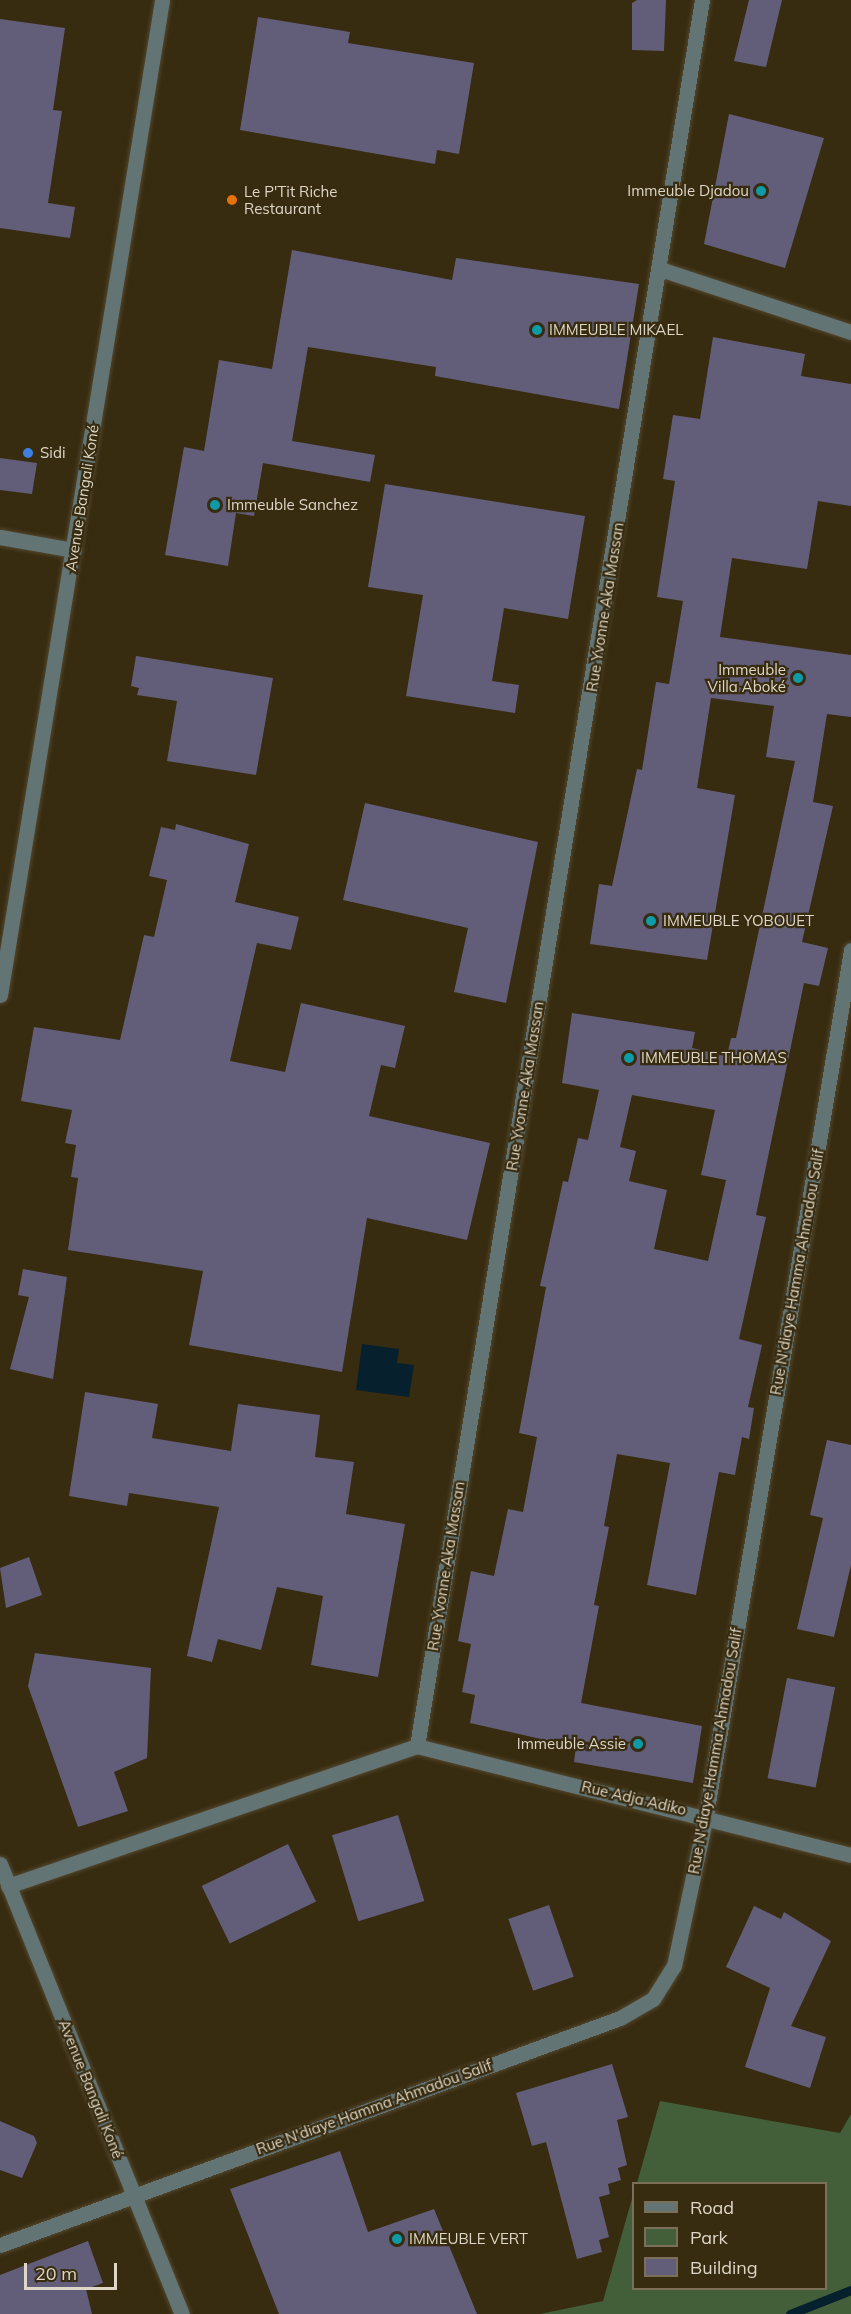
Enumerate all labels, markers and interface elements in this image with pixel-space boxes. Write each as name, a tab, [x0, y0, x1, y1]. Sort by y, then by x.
place label: Le P'Tit Riche Restaurant	[244, 182, 337, 217]
place label: Immeuble Djadou	[627, 182, 749, 200]
marker: Immeuble Djadou	[754, 184, 768, 198]
marker: Le P'Tit Riche Restaurant	[225, 193, 239, 207]
place label: IMMEUBLE MIKAEL	[549, 321, 683, 339]
marker: IMMEUBLE MIKAEL	[530, 323, 544, 337]
street label: Avenue Bangali Koné	[62, 423, 102, 573]
place label: Sidi	[40, 444, 65, 462]
marker: Sidi	[21, 446, 35, 460]
place label: Immeuble Sanchez	[227, 496, 358, 514]
marker: Immeuble Sanchez	[208, 498, 222, 512]
street label: Rue Yvonne Aka Massan	[583, 521, 627, 693]
place label: Immeuble Villa Aboké	[708, 660, 786, 695]
marker: Immeuble Villa Aboké	[791, 671, 805, 685]
place label: IMMEUBLE YOBOUET	[663, 912, 814, 930]
marker: IMMEUBLE YOBOUET	[644, 914, 658, 928]
street label: Rue Yvonne Aka Massan	[503, 1000, 547, 1172]
place label: IMMEUBLE THOMAS	[641, 1049, 787, 1067]
marker: IMMEUBLE THOMAS	[622, 1051, 636, 1065]
street label: Rue N'diaye Hamma Ahmadou Salif	[766, 1148, 828, 1396]
street label: Rue Yvonne Aka Massan	[424, 1480, 468, 1652]
street label: Rue N'diaye Hamma Ahmadou Salif	[684, 1627, 746, 1875]
place label: Immeuble Assie	[517, 1735, 626, 1753]
marker: Immeuble Assie	[631, 1737, 645, 1751]
street label: Rue Adja Adiko	[580, 1777, 688, 1819]
street label: Avenue Bangali Koné	[55, 2017, 127, 2161]
street label: Rue N'diaye Hamma Ahmadou Salif	[254, 2056, 494, 2158]
legend	[632, 2182, 827, 2290]
text: Road	[690, 2196, 734, 2219]
text: Park	[690, 2226, 728, 2249]
place label: IMMEUBLE VERT	[409, 2230, 528, 2248]
marker: IMMEUBLE VERT	[390, 2232, 404, 2246]
scale bar	[27, 2251, 120, 2289]
text: Building	[690, 2256, 758, 2279]
text: 20 m	[35, 2262, 77, 2285]

